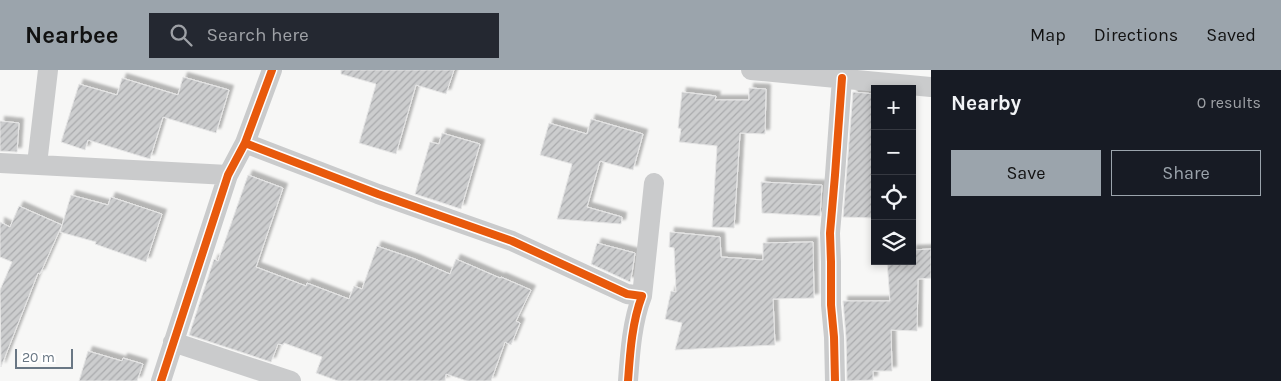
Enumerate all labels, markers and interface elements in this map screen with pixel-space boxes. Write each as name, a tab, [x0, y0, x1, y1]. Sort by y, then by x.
search box	[149, 13, 499, 58]
text: Nearbee	[25, 21, 119, 49]
icon: search	[167, 21, 195, 49]
text: Search here	[207, 24, 309, 46]
text: Map	[1030, 24, 1066, 46]
text: Directions	[1094, 24, 1178, 46]
text: Saved	[1206, 24, 1256, 46]
map controls	[871, 85, 916, 265]
button: +	[871, 85, 916, 130]
text: Nearby	[951, 91, 1021, 115]
text: 0 results	[1197, 93, 1261, 112]
button: −	[871, 130, 916, 175]
button: Save	[951, 150, 1101, 196]
button: Share	[1111, 150, 1261, 196]
button: locate	[871, 175, 916, 220]
button: layers	[871, 220, 916, 265]
scale bar	[15, 346, 72, 369]
text: 20 m	[22, 349, 55, 366]

